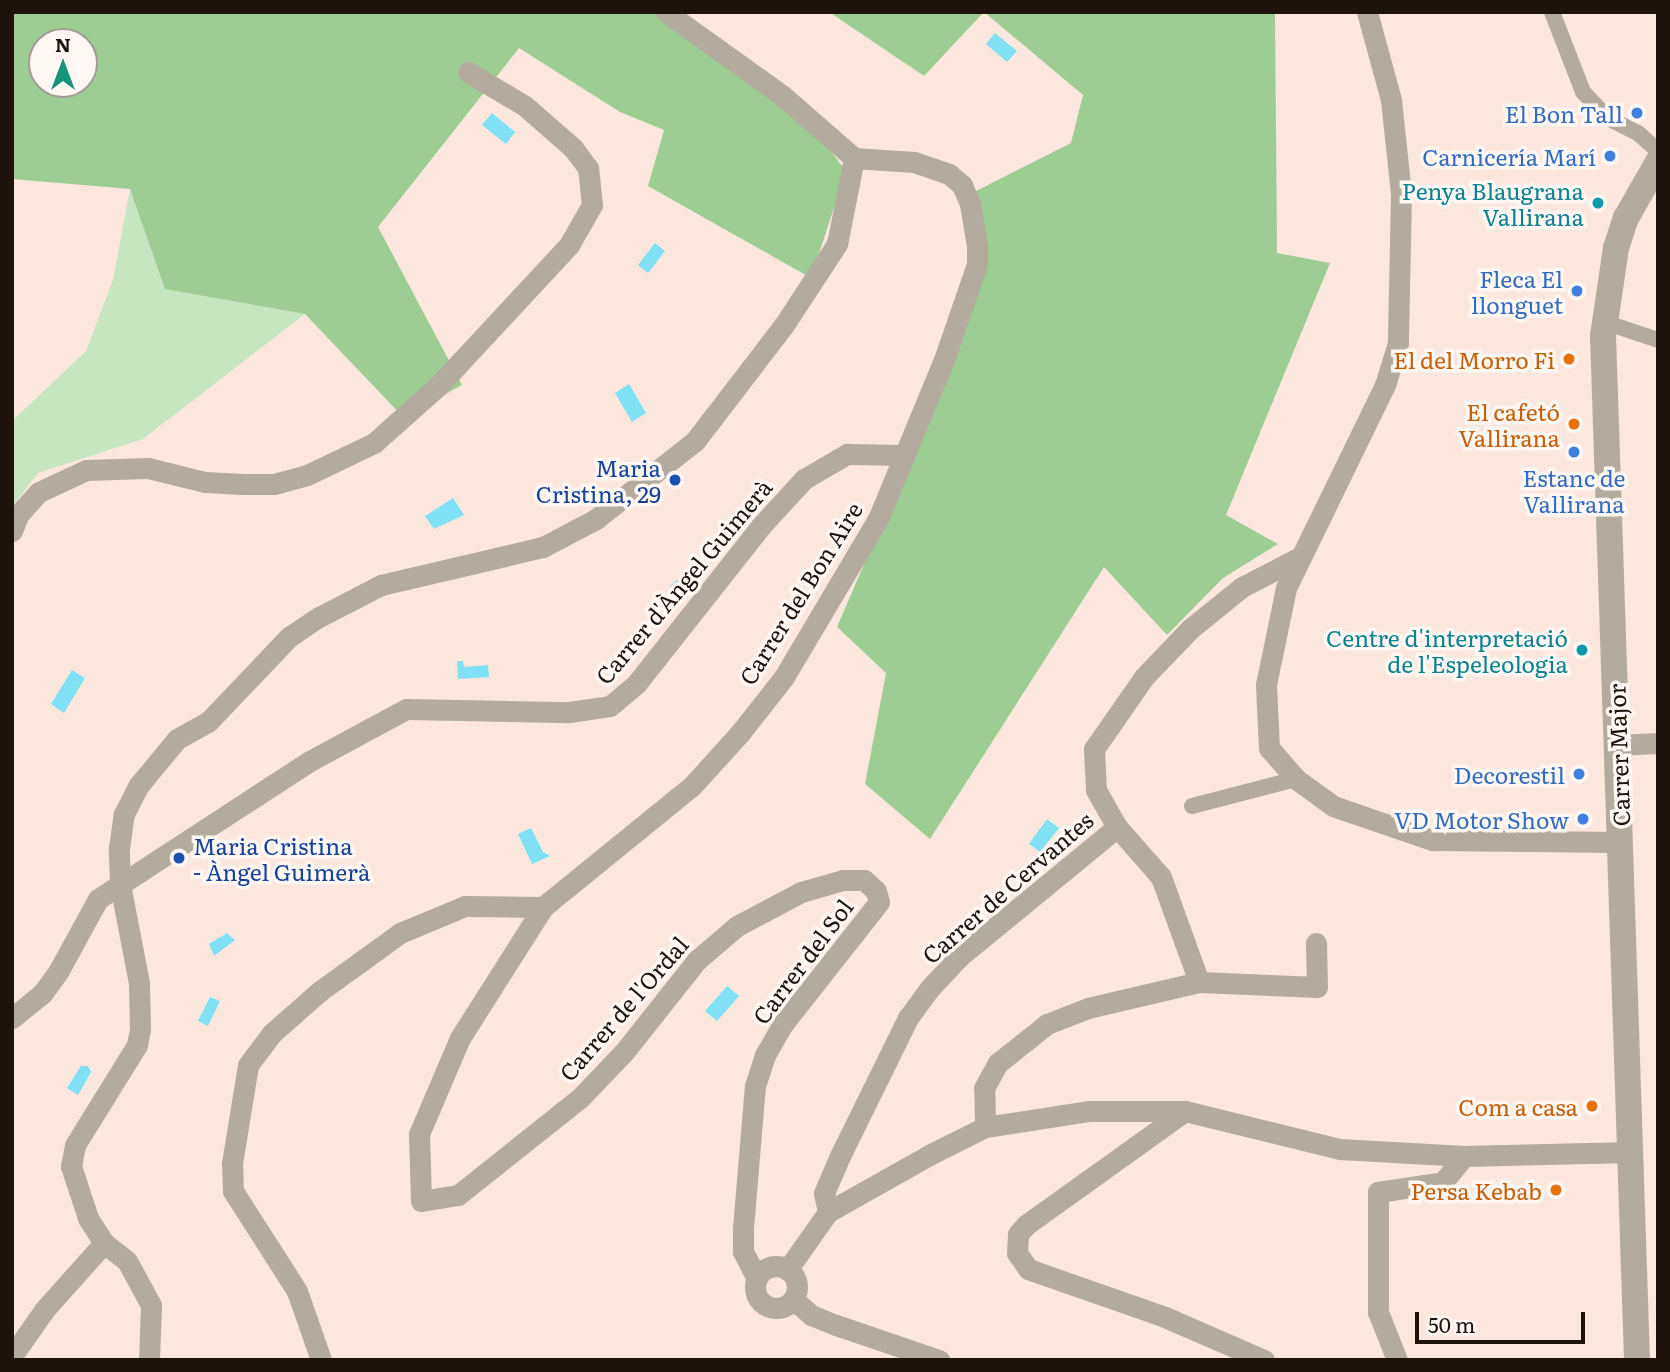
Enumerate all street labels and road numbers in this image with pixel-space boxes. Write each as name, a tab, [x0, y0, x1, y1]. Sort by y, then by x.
street label: Carrer d'Àngel Guimerà	[589, 473, 777, 689]
street label: Carrer del Bon Aire	[733, 497, 867, 689]
street label: Carrer Major	[1602, 683, 1634, 827]
street label: Carrer de Cervantes	[916, 805, 1098, 969]
street label: Carrer del Sol	[746, 893, 858, 1029]
street label: Carrer de l'Ordal	[553, 930, 693, 1086]

